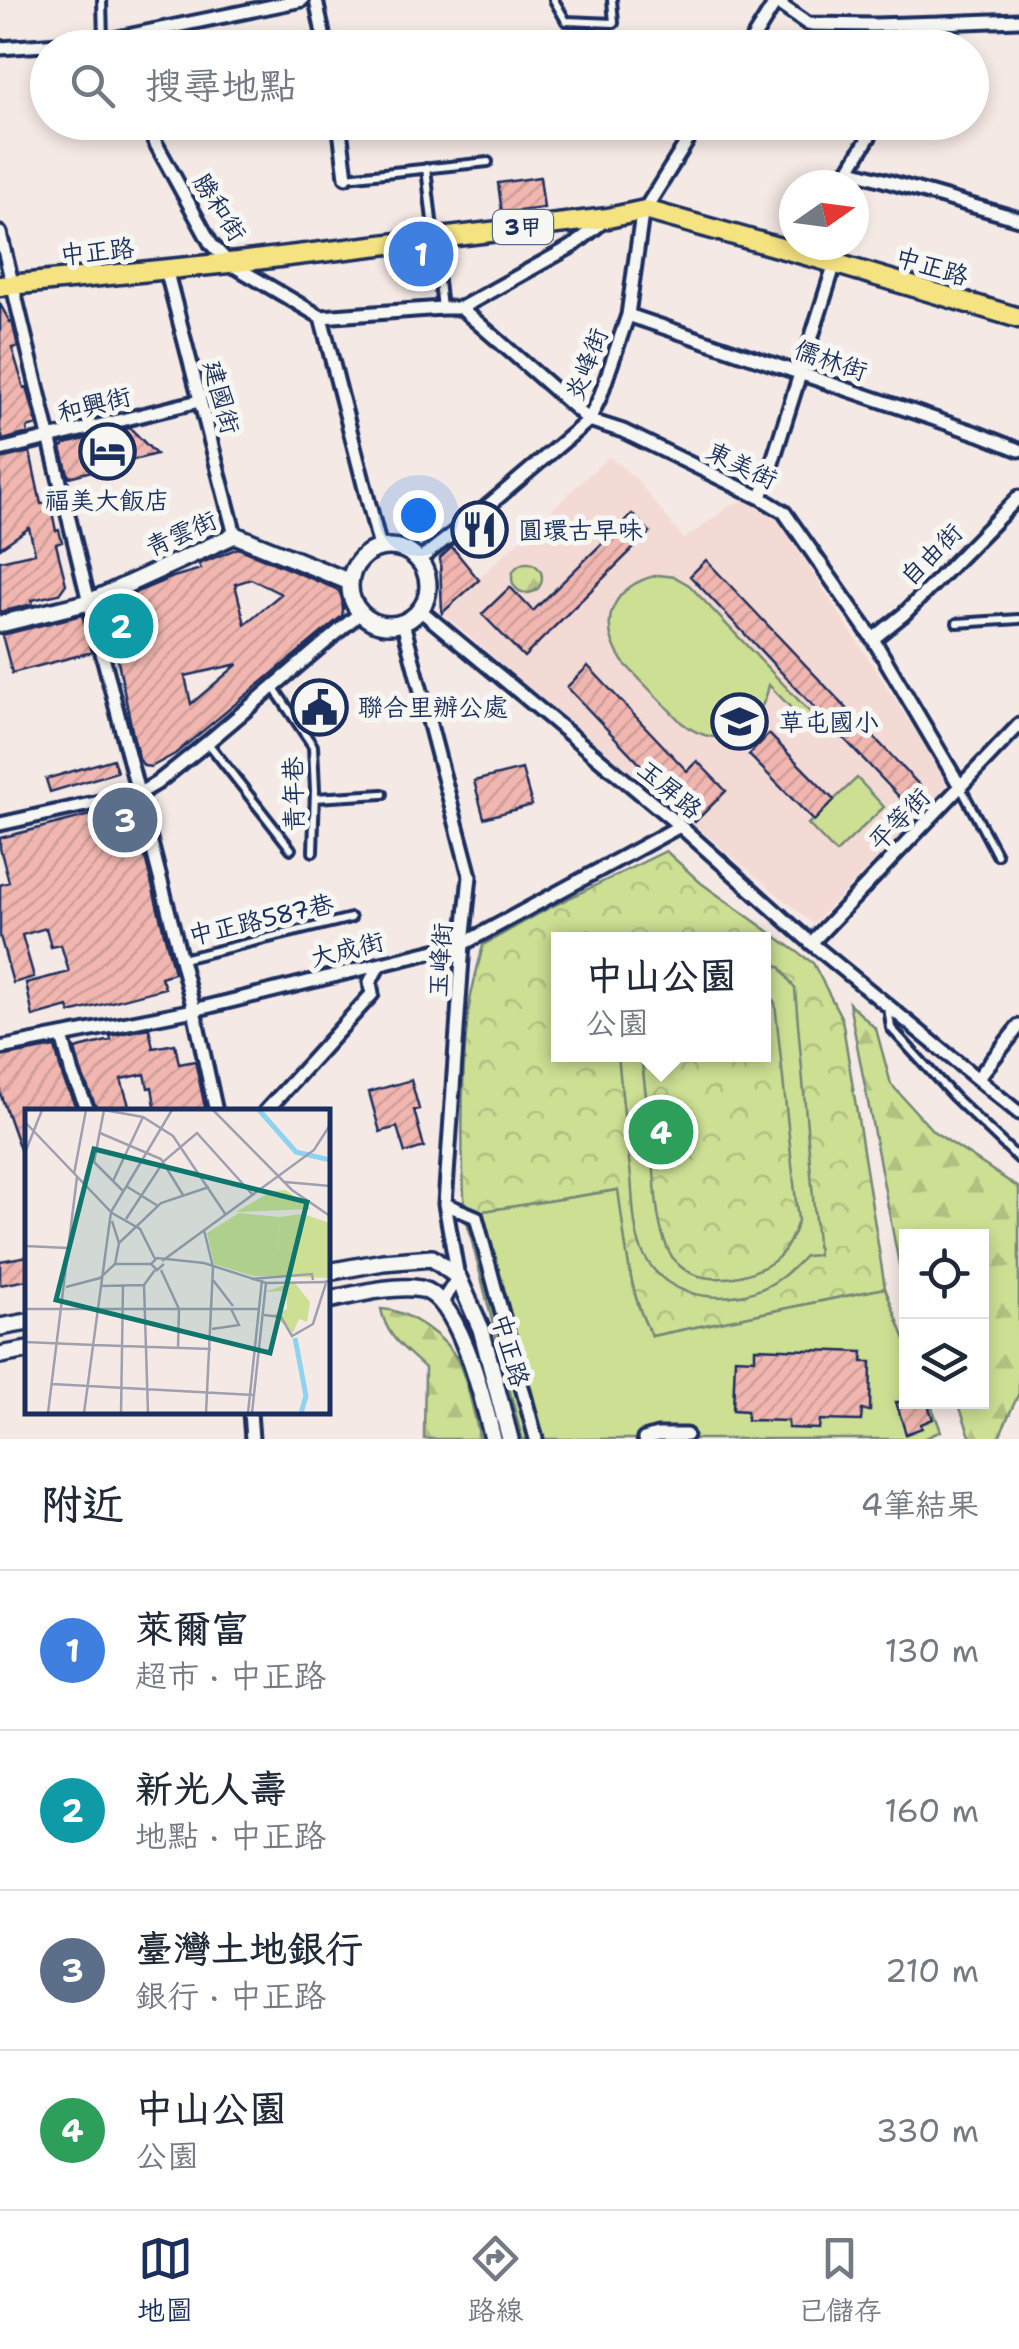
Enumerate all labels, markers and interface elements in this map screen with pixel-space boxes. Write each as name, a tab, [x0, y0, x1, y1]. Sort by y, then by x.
search box	[30, 30, 989, 140]
icon: search	[65, 58, 120, 113]
text: 搜尋地點	[145, 60, 297, 111]
street label: 勝和街	[185, 166, 255, 248]
north arrow	[779, 170, 869, 260]
road number: 3甲	[493, 210, 553, 244]
pin: 1	[388, 216, 454, 292]
street label: 中正路	[58, 230, 136, 272]
street label: 中正路	[891, 239, 973, 293]
street label: 炎峰街	[557, 323, 615, 405]
street label: 儒林街	[790, 332, 872, 388]
street label: 建國街	[196, 356, 248, 438]
street label: 和興街	[53, 378, 135, 430]
hotel icon: 福美大飯店	[77, 421, 137, 481]
street label: 東美街	[701, 433, 783, 497]
place label: 福美大飯店	[44, 483, 170, 517]
your location	[393, 490, 444, 541]
restaurant icon: 圓環古早味	[449, 500, 509, 560]
street label: 青雲街	[140, 502, 222, 564]
place label: 圓環古早味	[518, 513, 643, 547]
street label: 自由街	[892, 515, 970, 593]
pin: 2	[88, 588, 154, 664]
public building icon: 聯合里辦公處	[289, 677, 349, 737]
place label: 聯合里辦公處	[358, 690, 508, 724]
school or university icon: 草屯國小	[710, 692, 770, 752]
place label: 草屯國小	[779, 705, 879, 739]
street label: 玉屏路	[630, 752, 710, 826]
street label: 青年巷	[275, 756, 311, 832]
street label: 平等街	[861, 780, 937, 858]
pin: 3	[92, 782, 158, 858]
street label: 中正路587巷	[185, 886, 337, 952]
street label: 玉峰街	[420, 921, 460, 999]
street label: 大成街	[306, 923, 388, 975]
popup	[551, 932, 771, 1062]
text: 中山公園	[585, 950, 737, 1001]
text: 公園	[585, 1001, 649, 1044]
pin: 4	[628, 1094, 694, 1170]
inset map	[25, 1109, 330, 1414]
map controls	[899, 1229, 989, 1409]
button: locate	[899, 1229, 989, 1319]
street label: 中正路	[484, 1309, 538, 1391]
button: layers	[899, 1319, 989, 1409]
text: 附近	[40, 1476, 124, 1532]
text: 4筆結果	[861, 1483, 979, 1526]
text: 萊爾富	[135, 1603, 249, 1654]
text: 1	[65, 1629, 80, 1672]
text: 130 m	[884, 1629, 979, 1672]
text: 超市 · 中正路	[135, 1654, 326, 1697]
text: 新光人壽	[135, 1763, 287, 1814]
text: 2	[61, 1789, 84, 1832]
text: 160 m	[884, 1789, 979, 1832]
text: 地點 · 中正路	[135, 1814, 326, 1857]
text: 臺灣土地銀行	[135, 1923, 363, 1974]
text: 3	[61, 1949, 84, 1992]
text: 210 m	[885, 1949, 979, 1992]
text: 銀行 · 中正路	[135, 1974, 326, 2017]
text: 中山公園	[135, 2083, 287, 2134]
text: 4	[61, 2109, 84, 2152]
text: 330 m	[876, 2109, 979, 2152]
text: 公園	[135, 2134, 199, 2177]
tab: 地圖	[137, 2231, 193, 2329]
tab: 路線	[467, 2231, 524, 2329]
tab: 已儲存	[798, 2231, 882, 2329]

